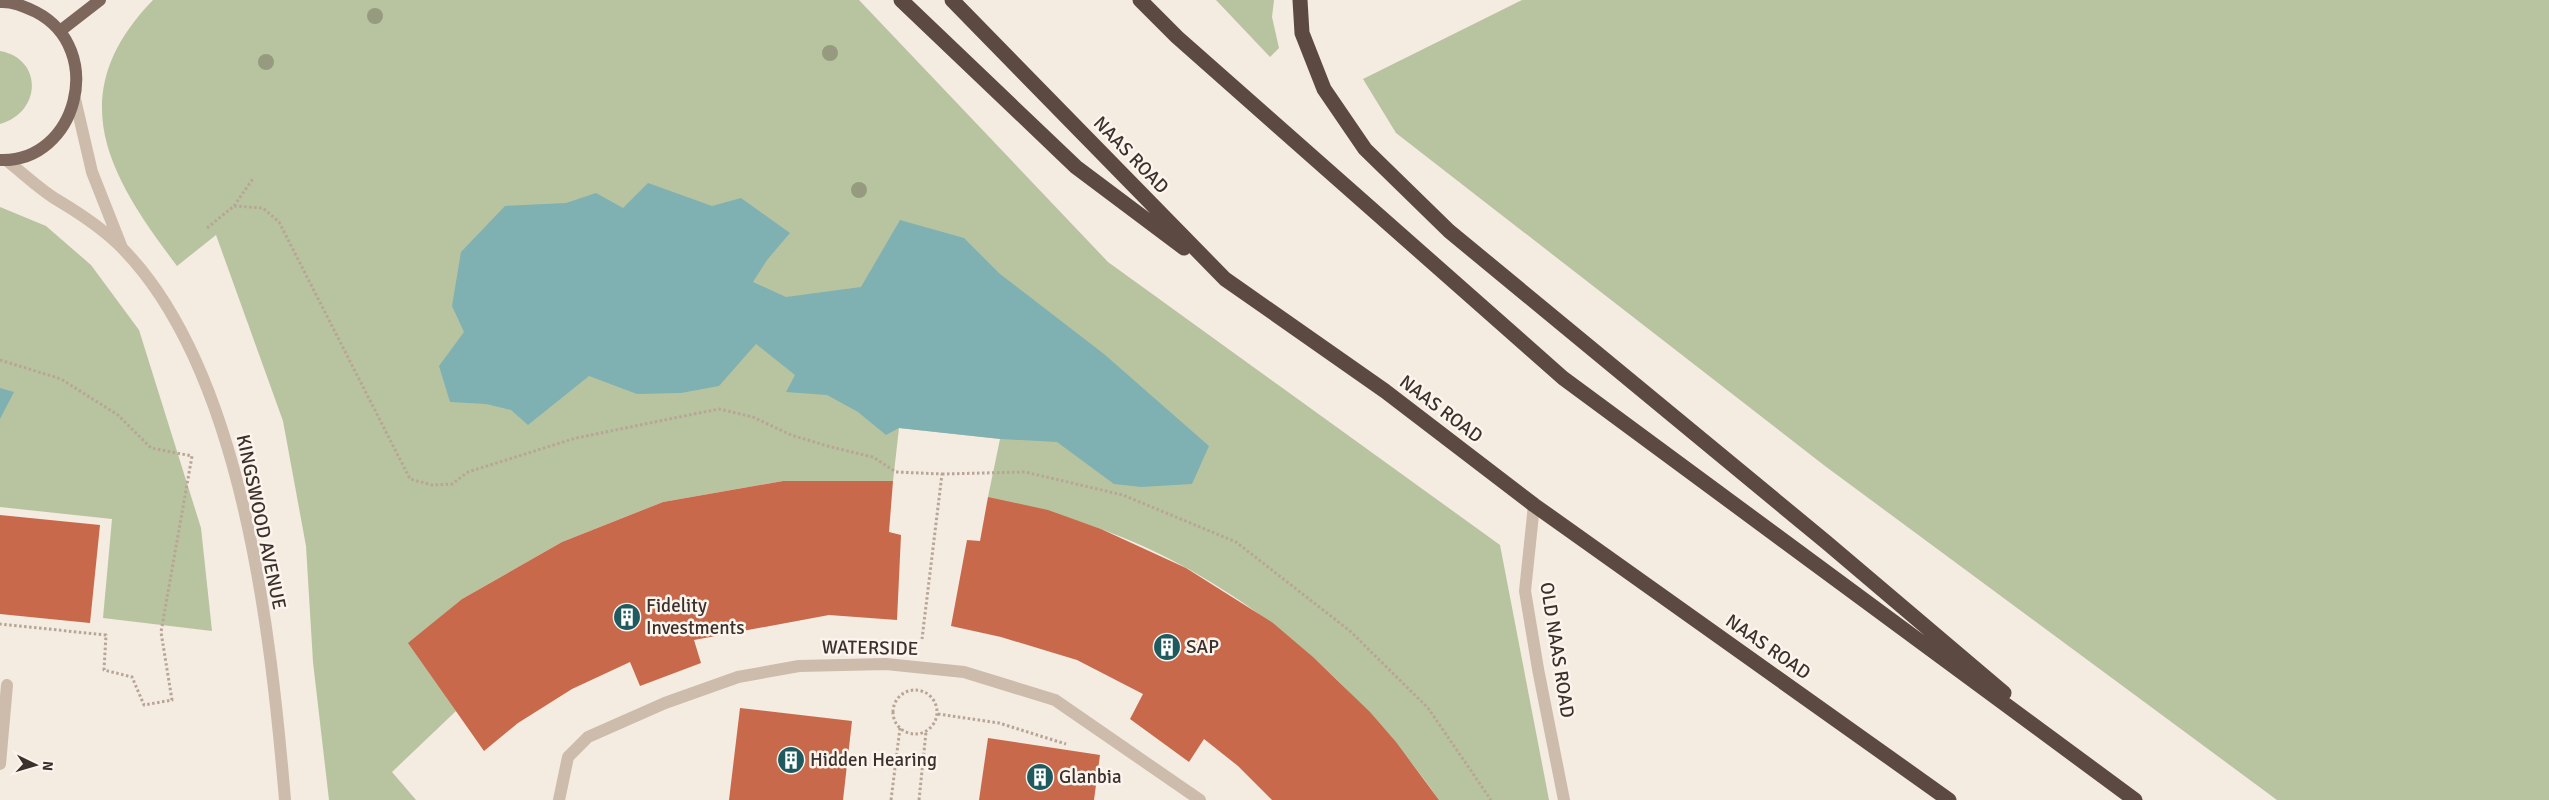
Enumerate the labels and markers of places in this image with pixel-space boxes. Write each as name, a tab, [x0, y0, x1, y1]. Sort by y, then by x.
place label: Fidelity Investments	[646, 594, 745, 640]
building icon: Fidelity Investments	[612, 602, 642, 632]
building icon: SAP	[1152, 632, 1182, 662]
place label: SAP	[1186, 635, 1219, 659]
building icon: Hidden Hearing	[776, 745, 806, 775]
place label: Hidden Hearing	[810, 748, 937, 772]
building icon: Glanbia	[1025, 762, 1055, 792]
place label: Glanbia	[1059, 765, 1122, 789]

